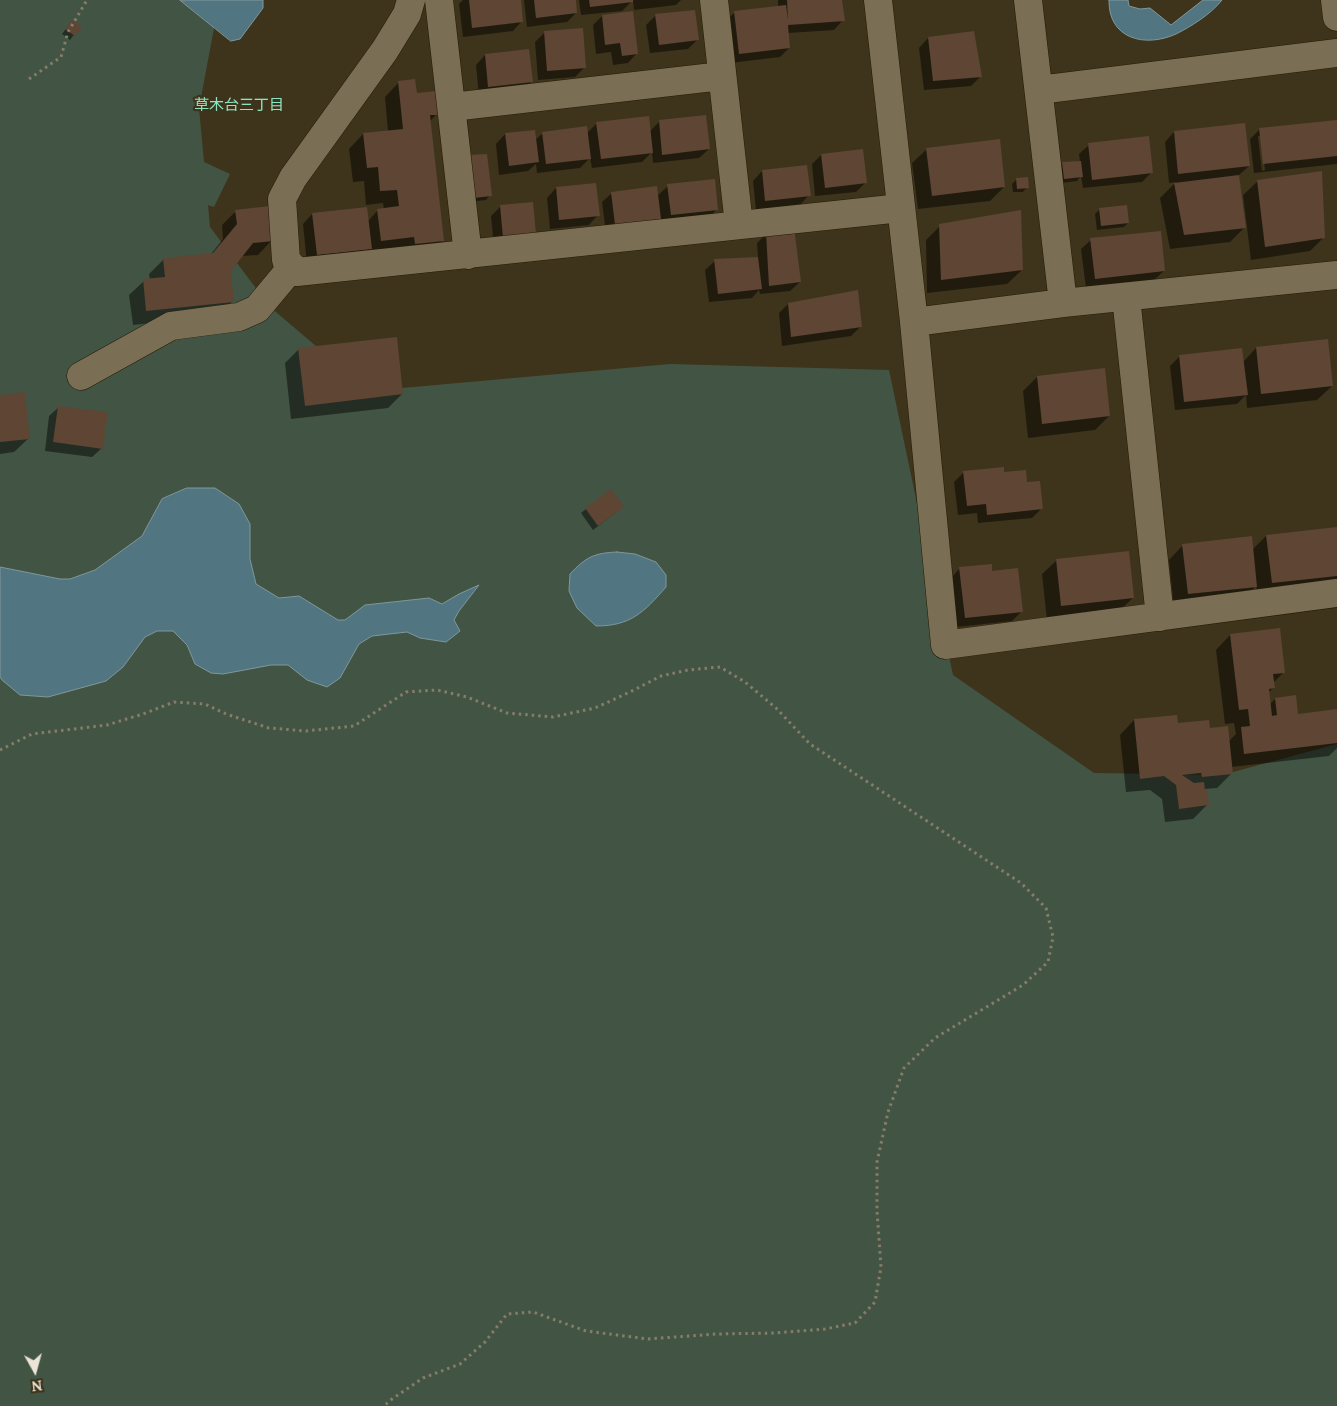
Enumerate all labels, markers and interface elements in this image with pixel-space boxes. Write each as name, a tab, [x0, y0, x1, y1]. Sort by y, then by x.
district label: 草木台三丁目	[194, 97, 284, 115]
north arrow	[10, 1346, 60, 1396]
text: N	[30, 1376, 43, 1395]

